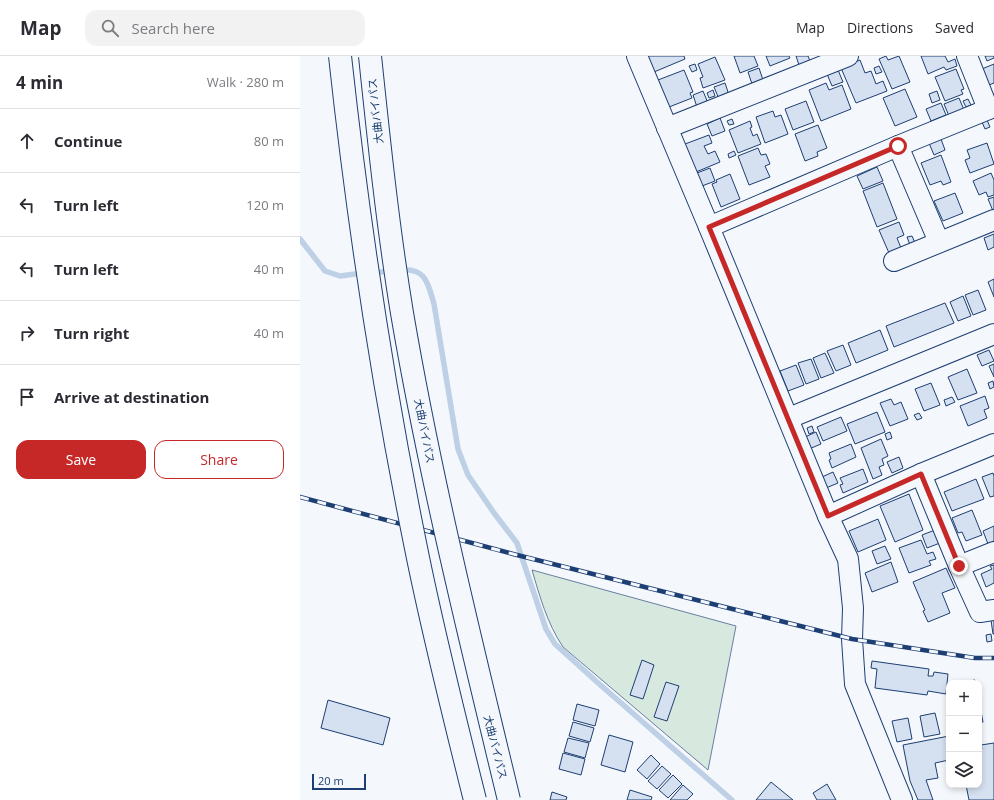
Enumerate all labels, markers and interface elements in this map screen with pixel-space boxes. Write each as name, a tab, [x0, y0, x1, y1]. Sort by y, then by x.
search box	[85, 10, 365, 46]
text: Map	[20, 15, 61, 41]
icon: search	[99, 17, 121, 39]
text: Search here	[131, 18, 215, 38]
text: Map	[796, 18, 825, 37]
text: Directions	[847, 18, 913, 37]
text: Saved	[935, 18, 974, 37]
text: 4 min	[16, 71, 63, 94]
text: Walk · 280 m	[207, 73, 284, 91]
street label: 大曲バイパス	[364, 78, 386, 144]
icon: ahead	[16, 130, 38, 152]
text: Continue	[54, 131, 122, 151]
text: 80 m	[254, 132, 284, 150]
route start	[889, 137, 907, 155]
icon: left	[16, 194, 38, 216]
text: Turn left	[54, 195, 119, 215]
text: 120 m	[246, 196, 284, 214]
icon: left	[16, 258, 38, 280]
text: Turn left	[54, 259, 119, 279]
text: 40 m	[254, 260, 284, 278]
icon: right	[16, 322, 38, 344]
text: Turn right	[54, 323, 129, 343]
text: 40 m	[254, 324, 284, 342]
icon: arrive	[16, 386, 38, 408]
text: Arrive at destination	[54, 387, 209, 407]
street label: 大曲バイパス	[411, 397, 439, 465]
button: Save	[16, 440, 146, 479]
button: Share	[154, 440, 284, 479]
route end	[950, 557, 968, 575]
map controls	[946, 680, 982, 788]
button: +	[946, 680, 982, 716]
street label: 大曲バイパス	[481, 713, 511, 781]
button: −	[946, 716, 982, 752]
button: layers	[946, 752, 982, 788]
scale bar	[312, 772, 366, 791]
text: 20 m	[318, 773, 344, 788]

